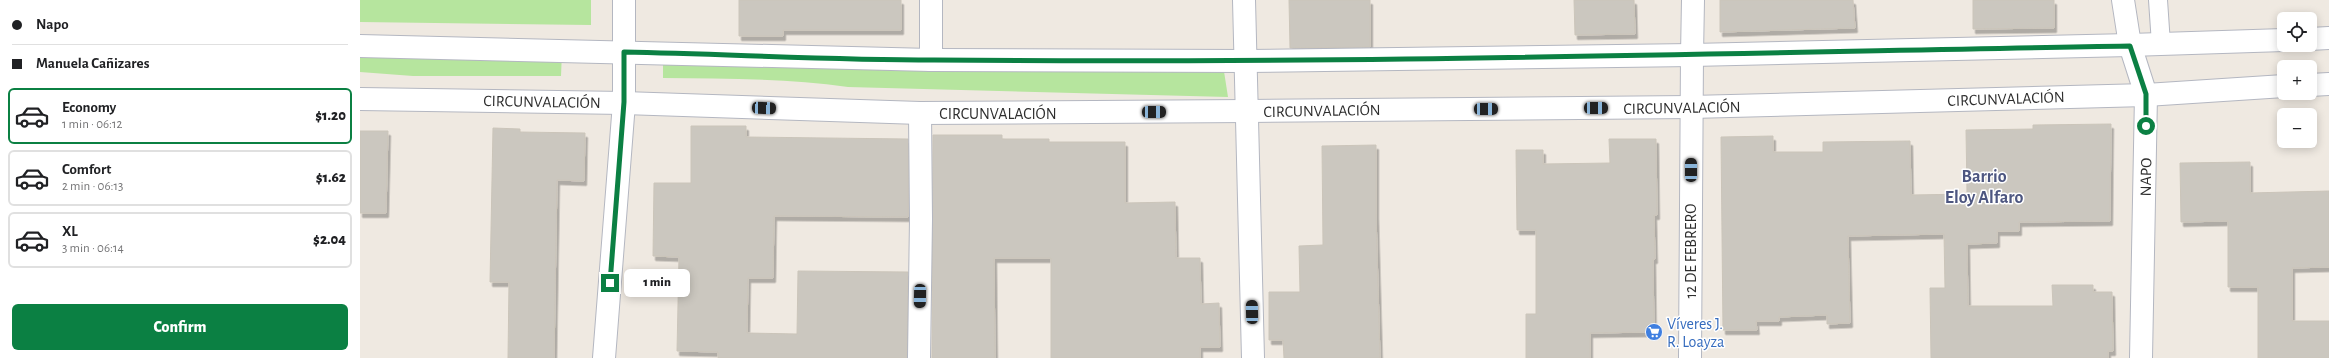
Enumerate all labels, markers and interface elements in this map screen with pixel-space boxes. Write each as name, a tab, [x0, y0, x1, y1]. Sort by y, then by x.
map controls	[2277, 12, 2317, 148]
button: locate	[2277, 12, 2317, 52]
text: Napo	[36, 17, 69, 32]
text: Manuela Cañizares	[36, 56, 149, 71]
button: +	[2277, 60, 2317, 100]
street label: CIRCUNVALACIÓN	[1947, 87, 2065, 109]
street label: CIRCUNVALACIÓN	[483, 91, 601, 111]
street label: CIRCUNVALACIÓN	[1623, 97, 1741, 117]
icon: car	[14, 98, 50, 134]
text: Economy	[62, 100, 116, 115]
street label: CIRCUNVALACIÓN	[1263, 100, 1381, 120]
car	[752, 102, 776, 114]
car	[1584, 102, 1608, 114]
car	[1474, 103, 1498, 115]
street label: CIRCUNVALACIÓN	[939, 104, 1057, 122]
car	[1142, 106, 1166, 118]
text: $1.20	[315, 108, 346, 123]
button: −	[2277, 108, 2317, 148]
route start	[2137, 117, 2155, 135]
text: 1 min · 06:12	[62, 118, 122, 131]
car	[1685, 158, 1697, 182]
street label: NAPO	[2138, 158, 2154, 196]
icon: car	[14, 160, 50, 196]
text: Comfort	[62, 162, 111, 177]
district label: Barrio Eloy Alfaro	[1945, 168, 2023, 207]
text: $1.62	[316, 170, 346, 185]
text: 2 min · 06:13	[62, 180, 123, 193]
street label: 12 DE FEBRERO	[1683, 204, 1699, 298]
icon: car	[14, 222, 50, 258]
text: XL	[62, 224, 78, 239]
text: $2.04	[313, 232, 346, 247]
text: 3 min · 06:14	[62, 242, 124, 255]
callout: 1 min	[624, 269, 690, 297]
route end	[601, 274, 619, 292]
text: 1 min	[643, 276, 671, 289]
car	[914, 284, 926, 308]
car	[1246, 300, 1258, 324]
button: Confirm	[12, 304, 348, 350]
place label: Víveres J. R. Loayza	[1667, 316, 1724, 351]
supermarket icon: Víveres J. R. Loayza	[1644, 322, 1664, 342]

